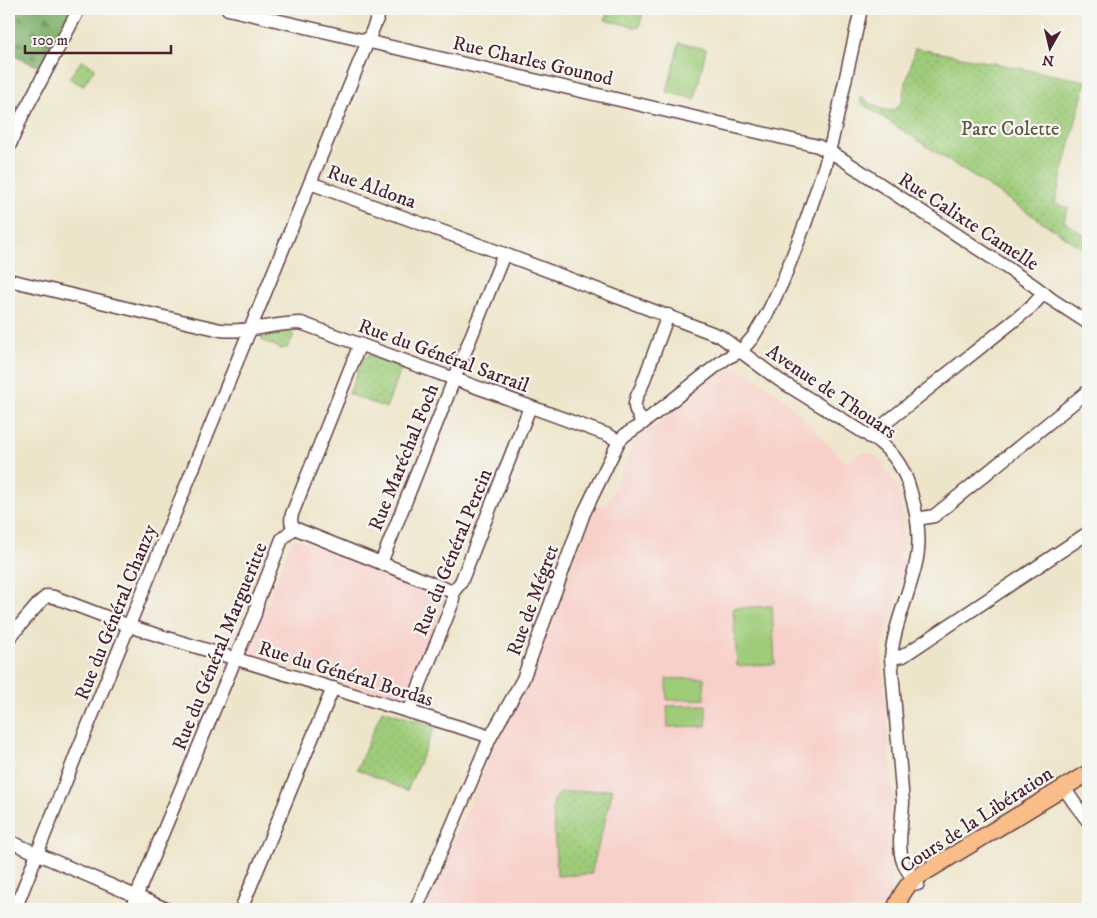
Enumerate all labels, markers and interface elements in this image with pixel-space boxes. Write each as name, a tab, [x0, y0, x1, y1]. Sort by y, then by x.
scale bar	[25, 22, 171, 54]
north arrow	[1024, 22, 1074, 72]
text: 100 m	[32, 31, 68, 50]
street label: Rue Charles Gounod	[450, 31, 615, 92]
text: N	[1041, 50, 1055, 70]
park label: Parc Colette	[961, 117, 1059, 142]
street label: Rue Aldona	[324, 160, 420, 215]
street label: Rue Calixte Camelle	[893, 168, 1043, 277]
street label: Rue du Général Sarrail	[355, 314, 532, 399]
street label: Avenue de Thouars	[761, 339, 901, 445]
street label: Rue Maréchal Foch	[364, 380, 445, 535]
street label: Rue du Général Percin	[408, 465, 498, 640]
street label: Rue du Général Chanzy	[70, 521, 163, 704]
street label: Rue du Général Margueritte	[167, 539, 274, 754]
street label: Rue de Mégret	[502, 542, 565, 659]
street label: Rue du Général Bordas	[255, 636, 436, 713]
street label: Cours de la Libération	[896, 761, 1058, 879]

